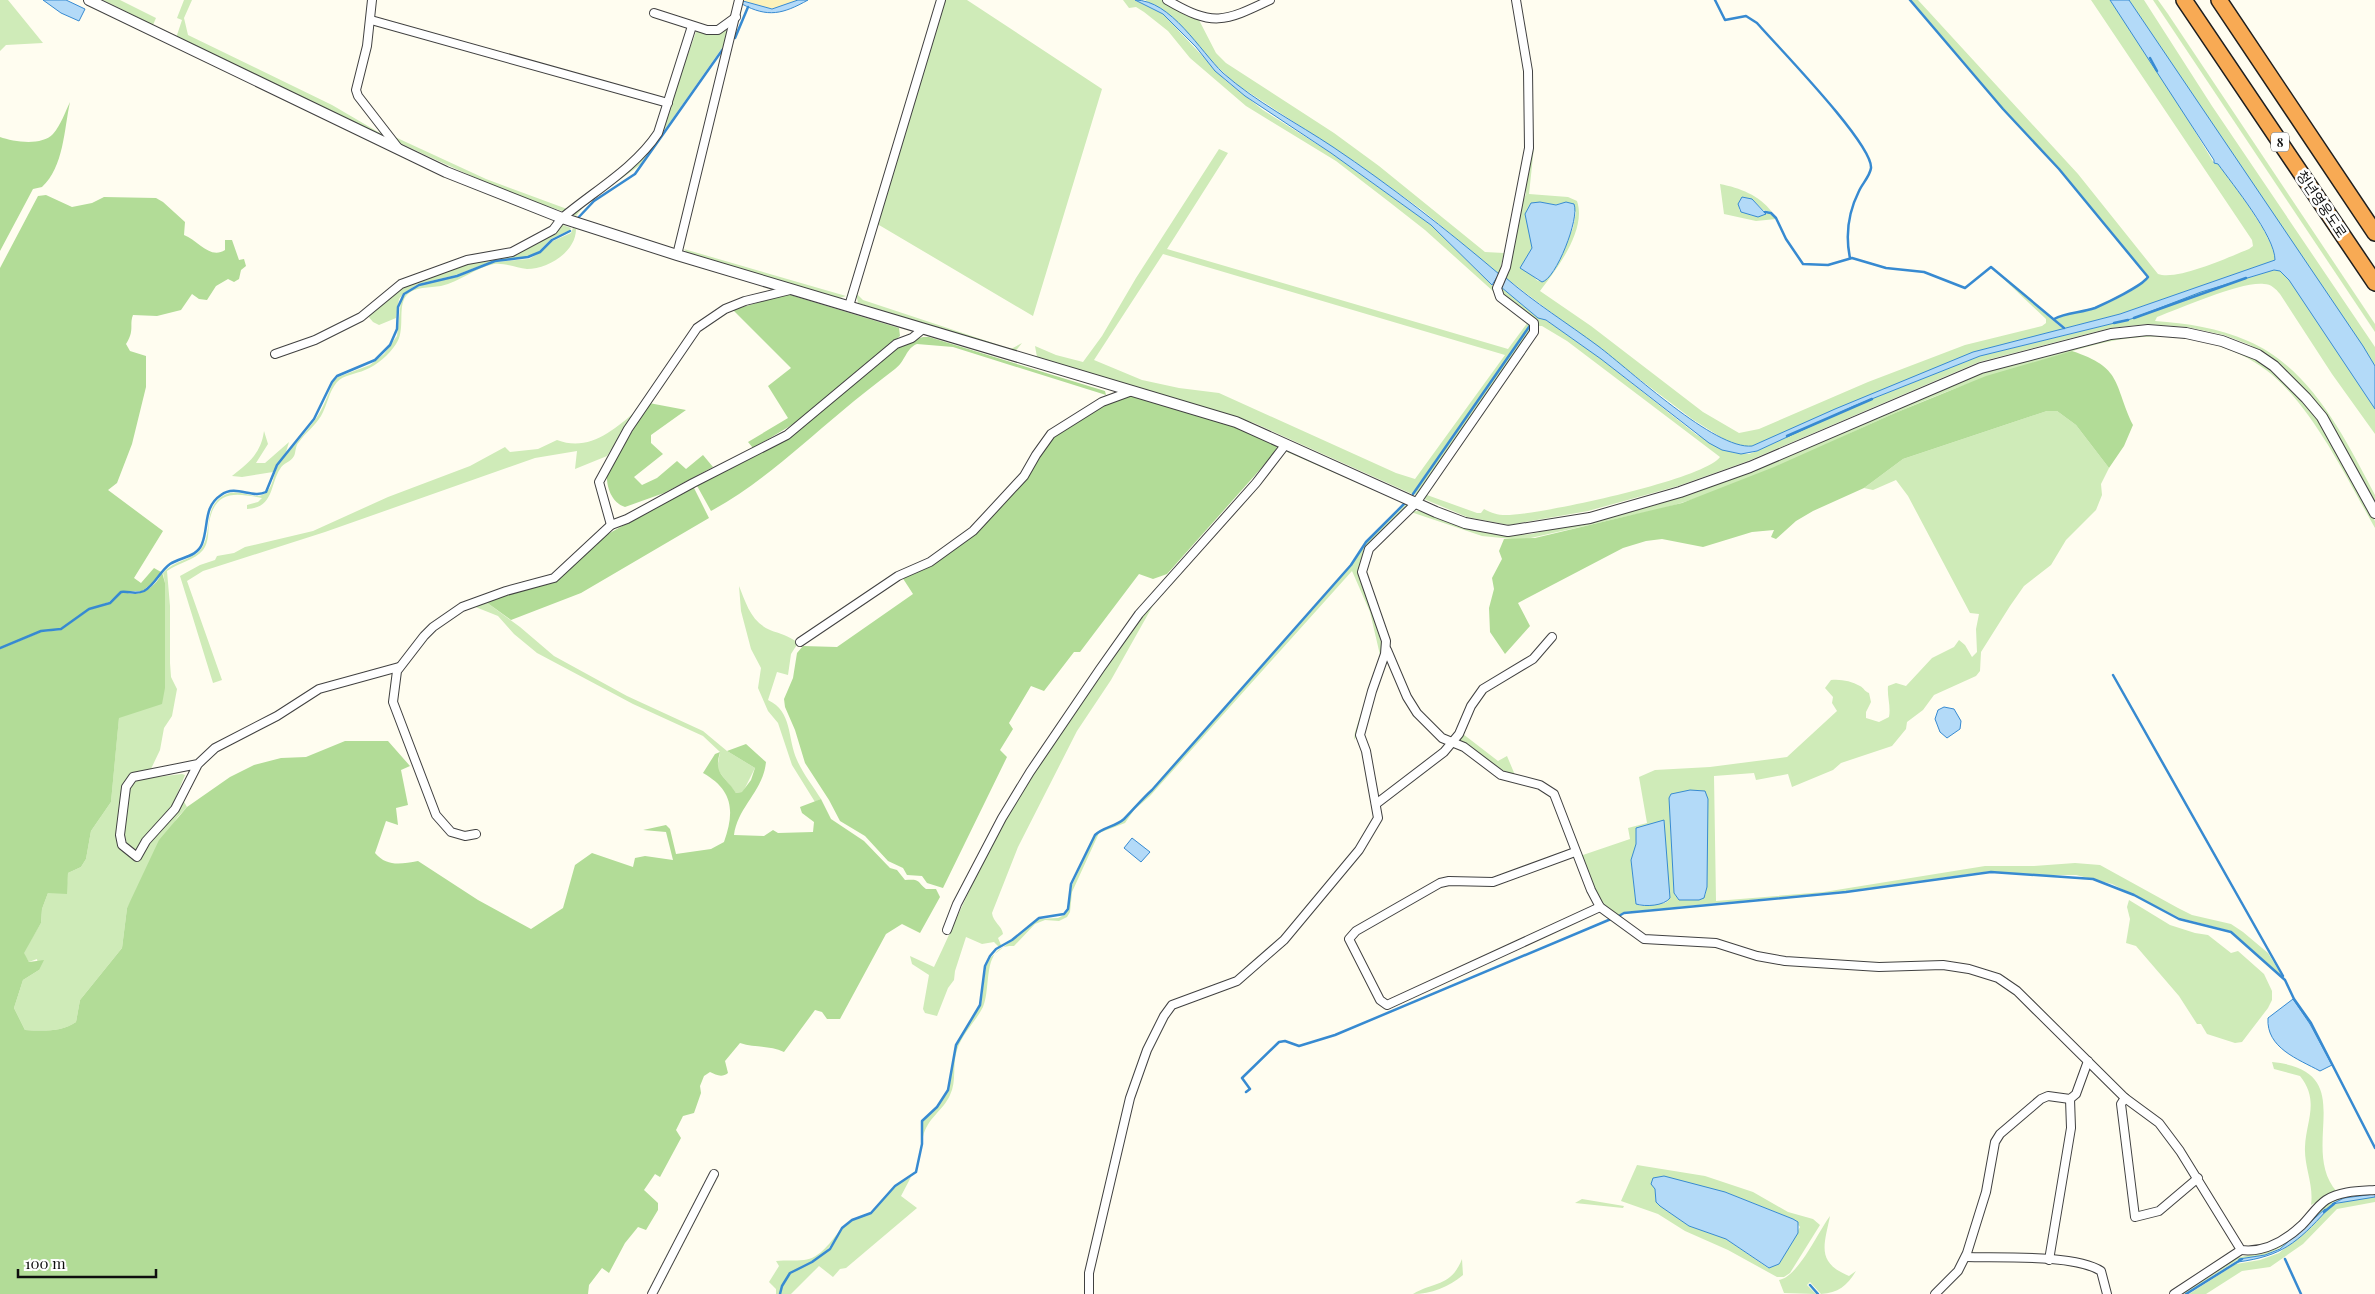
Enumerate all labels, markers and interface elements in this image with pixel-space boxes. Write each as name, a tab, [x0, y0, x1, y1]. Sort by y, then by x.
road number: 8	[2271, 132, 2289, 152]
street label: 청년영웅도로	[2293, 167, 2352, 241]
scale bar	[18, 1246, 155, 1278]
text: 100 m	[25, 1253, 66, 1273]

